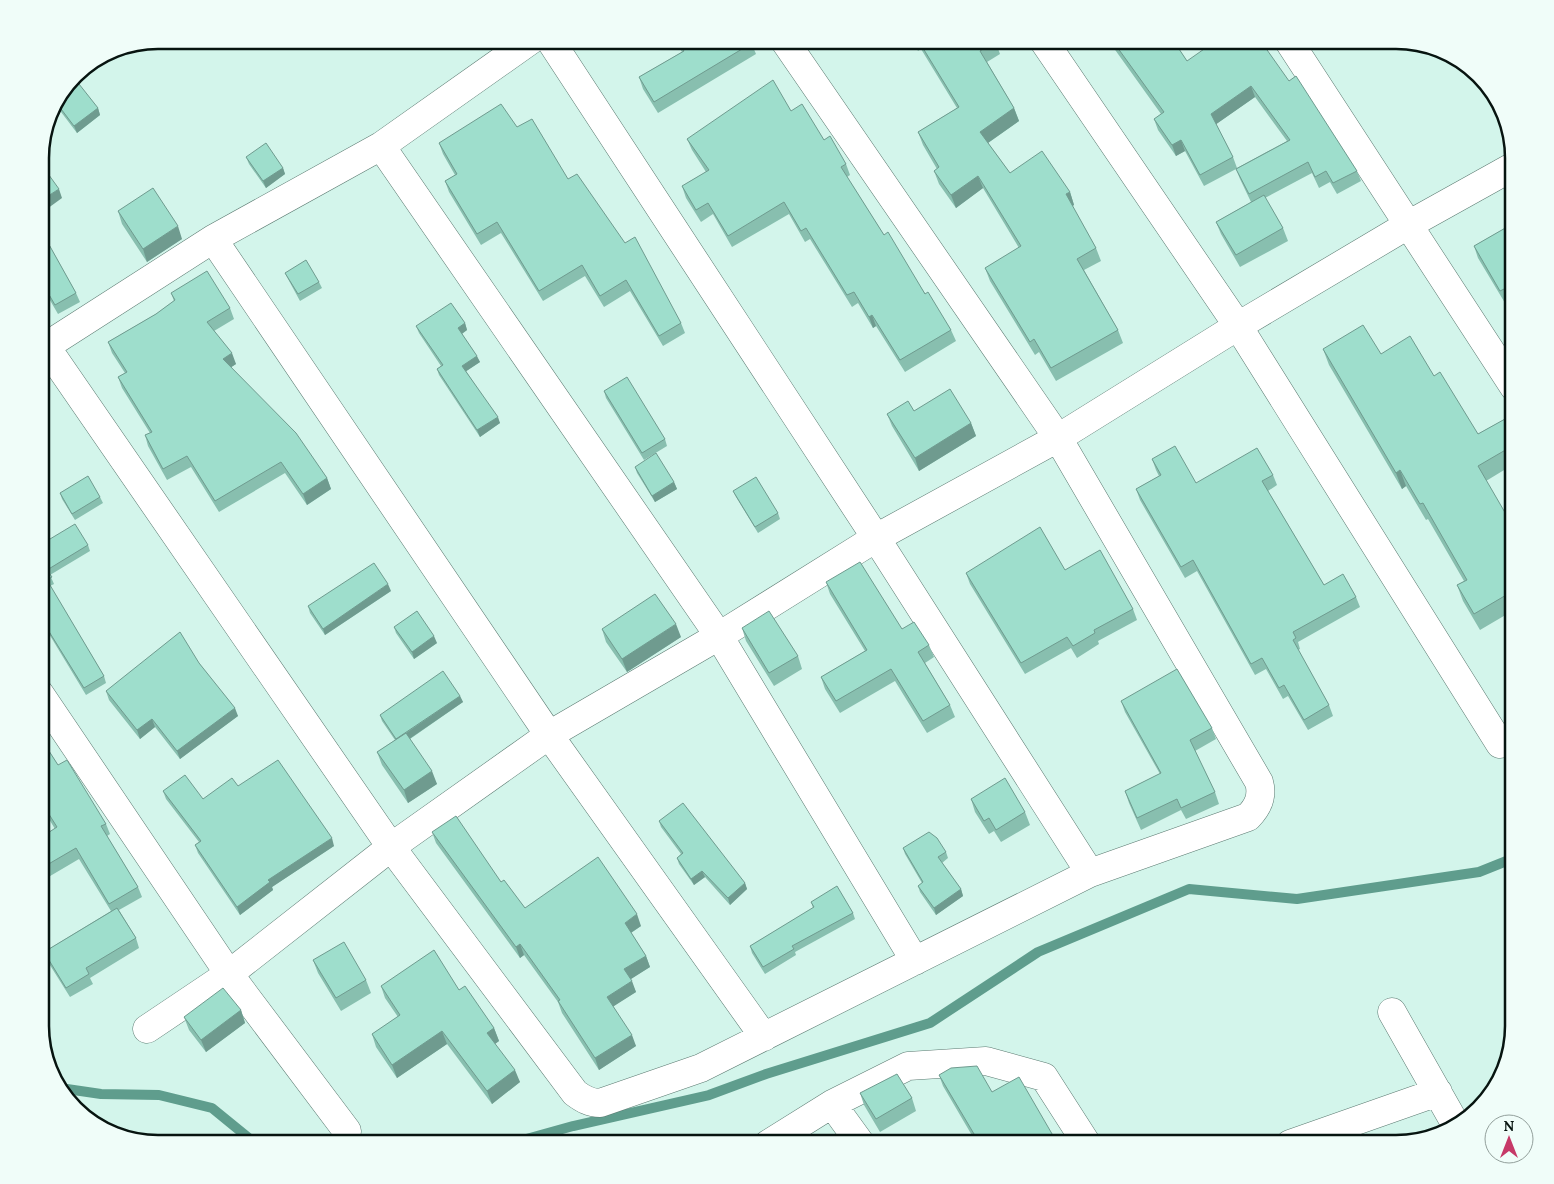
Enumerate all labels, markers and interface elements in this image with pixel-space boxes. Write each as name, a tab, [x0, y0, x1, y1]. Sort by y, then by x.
north arrow	[1484, 1114, 1534, 1164]
text: N	[1504, 1117, 1515, 1135]

